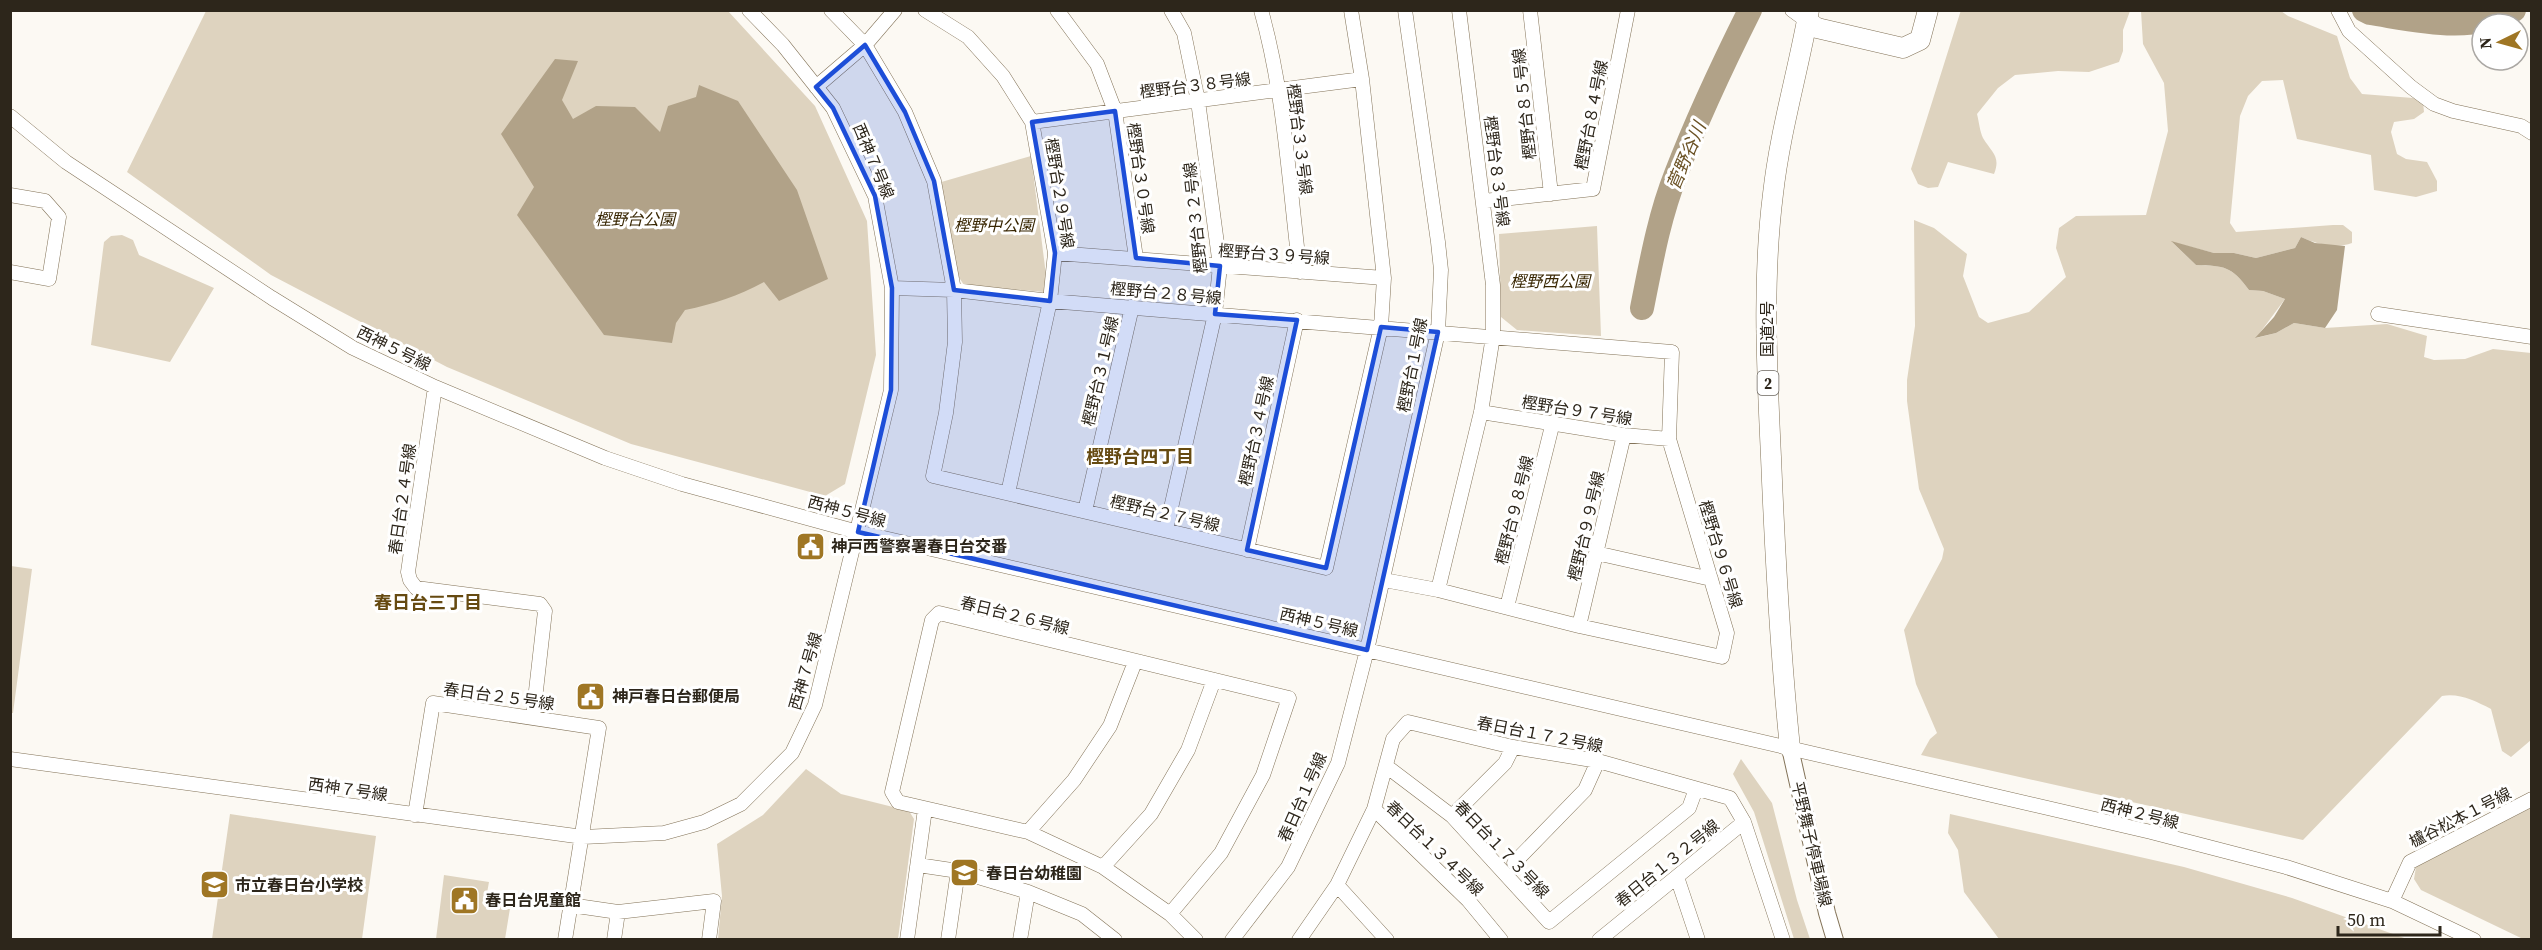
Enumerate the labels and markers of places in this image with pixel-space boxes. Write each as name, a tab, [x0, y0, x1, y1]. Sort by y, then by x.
public building icon: 神戸西警察署春日台交番	[794, 530, 826, 562]
place label: 神戸西警察署春日台交番	[831, 535, 1007, 557]
public building icon: 神戸春日台郵便局	[575, 680, 607, 712]
place label: 神戸春日台郵便局	[612, 685, 740, 707]
school or university icon: 春日台幼稚園	[949, 857, 981, 889]
place label: 春日台幼稚園	[986, 862, 1082, 884]
school or university icon: 市立春日台小学校	[198, 869, 230, 901]
place label: 市立春日台小学校	[235, 874, 363, 896]
public building icon: 春日台児童館	[448, 884, 480, 916]
place label: 春日台児童館	[485, 889, 581, 911]

